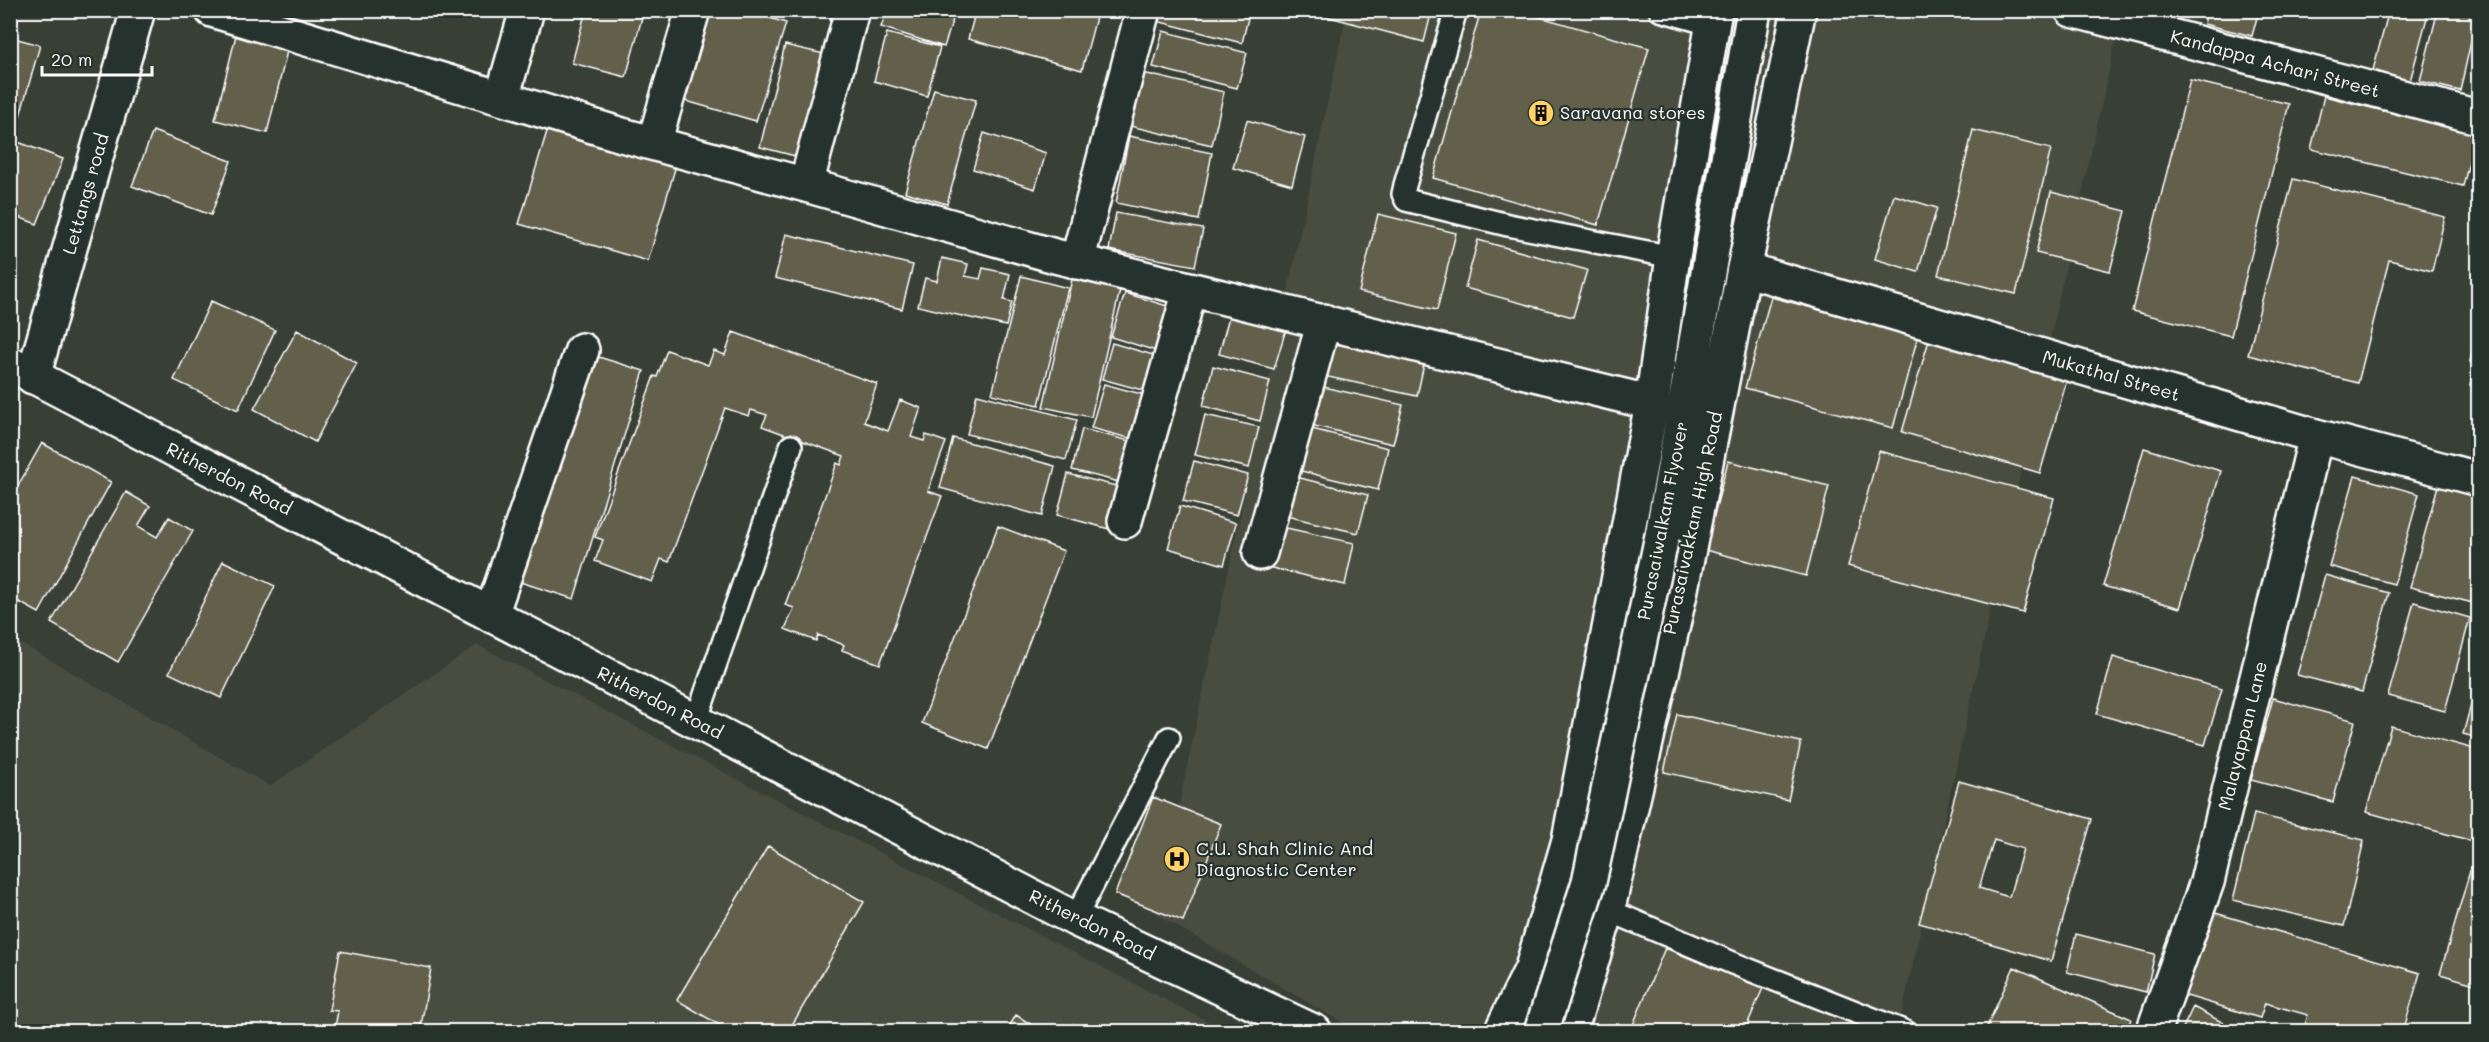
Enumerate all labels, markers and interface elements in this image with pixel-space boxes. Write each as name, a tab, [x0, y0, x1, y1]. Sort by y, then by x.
street label: Kandappa Achari Street	[2168, 23, 2383, 103]
scale bar	[42, 39, 152, 77]
text: 20 m	[51, 47, 92, 71]
building icon: Saravana stores	[1526, 98, 1556, 128]
place label: Saravana stores	[1560, 100, 1706, 124]
street label: Lettangs road	[56, 130, 114, 257]
street label: Mukathal Street	[2040, 344, 2183, 406]
street label: Purasaivakkam High Road	[1657, 409, 1727, 636]
street label: Purasaiwalkam Flyover	[1631, 420, 1693, 622]
street label: Ritherdon Road	[163, 436, 296, 520]
street label: Malayappan Lane	[2212, 659, 2272, 813]
street label: Ritherdon Road	[594, 660, 727, 744]
place label: C.U. Shah Clinic And Diagnostic Center	[1196, 836, 1373, 881]
hospital icon: C.U. Shah Clinic And Diagnostic Center	[1162, 844, 1192, 874]
street label: Ritherdon Road	[1025, 883, 1160, 965]

